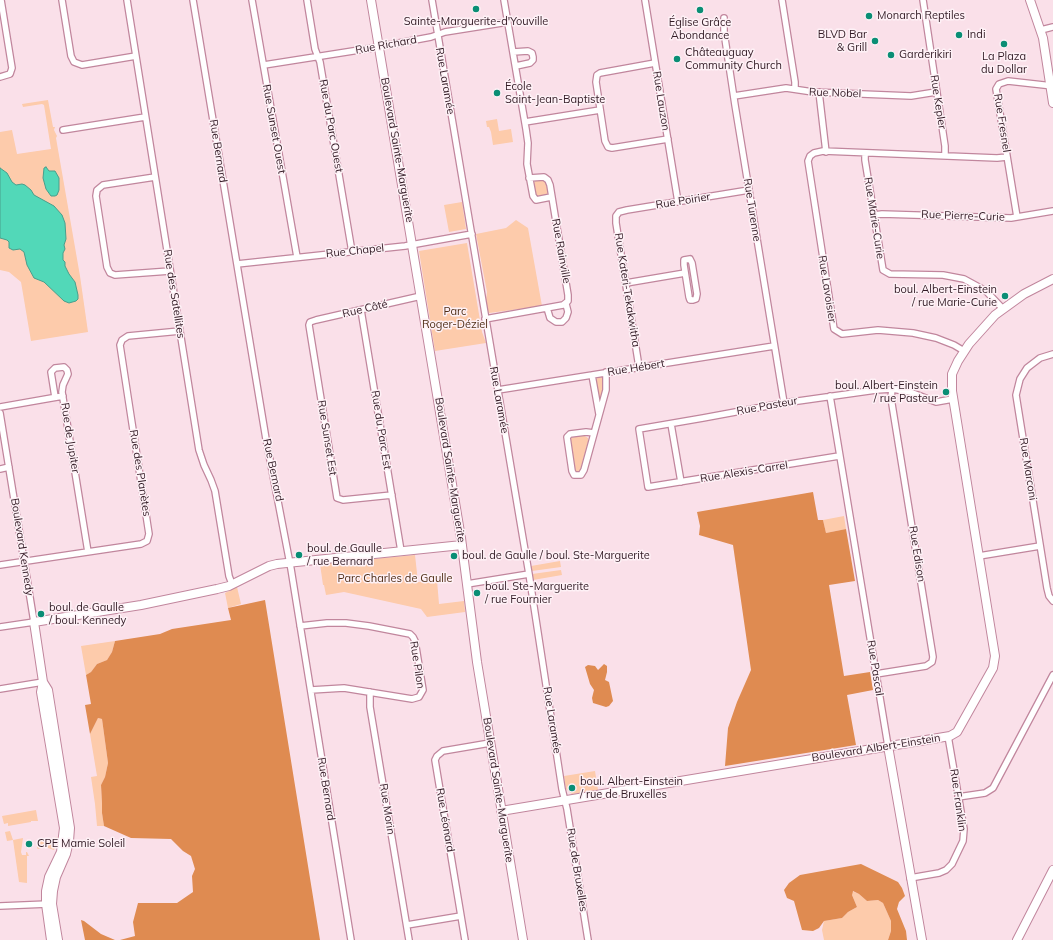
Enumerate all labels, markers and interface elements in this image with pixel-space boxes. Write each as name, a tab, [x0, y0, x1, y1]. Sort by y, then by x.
marker: Sainte-Marguerite-d'Youville	[471, 4, 481, 14]
marker: Église Grâce Abondance	[695, 5, 705, 15]
place label: Monarch Reptiles	[877, 9, 965, 23]
marker: Monarch Reptiles	[864, 11, 874, 21]
place label: Sainte-Marguerite-d'Youville	[404, 15, 548, 29]
place label: Église Grâce Abondance	[669, 16, 731, 42]
place label: BLVD Bar & Grill	[818, 28, 867, 54]
place label: Indi	[967, 28, 986, 42]
marker: Indi	[954, 30, 964, 40]
street label: Rue Richard	[354, 33, 418, 57]
marker: BLVD Bar & Grill	[870, 36, 880, 46]
marker: La Plaza du Dollar	[999, 39, 1009, 49]
place label: Châteauguay Community Church	[685, 46, 782, 72]
street label: Rue Laramée	[433, 47, 457, 115]
place label: Garderikiri	[899, 48, 952, 62]
marker: Garderikiri	[886, 50, 896, 60]
place label: La Plaza du Dollar	[981, 50, 1027, 76]
marker: Châteauguay Community Church	[672, 54, 682, 64]
street label: Rue Lauzon	[650, 70, 672, 132]
street label: Rue Kepler	[927, 74, 949, 130]
street label: Boulevard Sainte-Marguerite	[378, 77, 416, 223]
street label: Rue du Parc Ouest	[316, 78, 346, 174]
place label: École Saint-Jean-Baptiste	[505, 80, 605, 106]
street label: Rue Sunset Ouest	[260, 83, 288, 175]
street label: Rue Nobel	[809, 85, 861, 101]
marker: École Saint-Jean-Baptiste	[492, 88, 502, 98]
street label: Rue Fresnel	[991, 93, 1013, 153]
street label: Rue Bernard	[206, 118, 230, 184]
street label: Rue Marie-Curie	[861, 176, 887, 260]
street label: Rue Turenne	[740, 177, 764, 243]
street label: Rue Poirier	[655, 190, 711, 212]
street label: Rue Pierre-Curie	[921, 208, 1005, 224]
street label: Rue Rainville	[549, 218, 573, 284]
street label: Rue Kateri-Tekakwitha	[611, 232, 643, 348]
street label: Rue Chapel	[325, 241, 385, 261]
street label: Rue des Satellites	[160, 248, 188, 340]
street label: Rue Lavoisier	[815, 254, 839, 324]
place label: boul. Albert-Einstein / rue Marie-Curie	[894, 283, 997, 309]
marker: boul. Albert-Einstein / rue Marie-Curie	[1000, 291, 1010, 301]
street label: Rue Côté	[341, 297, 389, 321]
park label: Parc Roger-Déziel	[422, 305, 488, 331]
street label: Rue Hébert	[606, 357, 666, 379]
street label: Rue Laramée	[487, 366, 511, 434]
place label: boul. Albert-Einstein / rue Pasteur	[835, 379, 938, 405]
marker: boul. Albert-Einstein / rue Pasteur	[941, 387, 951, 397]
street label: Rue du Parc Est	[368, 389, 394, 471]
street label: Rue Pasteur	[735, 394, 799, 418]
street label: Boulevard Sainte-Marguerite	[432, 396, 468, 544]
street label: Rue Sunset Est	[315, 399, 339, 477]
street label: Rue de Jupiter	[58, 402, 82, 474]
street label: Rue des Planètes	[127, 429, 153, 517]
street label: Rue Bernard	[260, 437, 286, 503]
street label: Rue Marconi	[1017, 437, 1039, 501]
street label: Rue Alexis-Carrel	[699, 459, 789, 485]
street label: Boulevard Kennedy	[8, 497, 36, 597]
street label: Rue Edison	[906, 525, 928, 583]
place label: boul. de Gaulle / rue Bernard	[307, 542, 382, 568]
place label: boul. de Gaulle / boul. Ste-Marguerite	[462, 549, 650, 563]
marker: boul. de Gaulle / rue Bernard	[294, 550, 304, 560]
marker: boul. de Gaulle / boul. Ste-Marguerite	[449, 551, 459, 561]
park label: Parc Charles de Gaulle	[338, 572, 452, 586]
place label: boul. Ste-Marguerite / rue Fournier	[485, 580, 589, 606]
marker: boul. Ste-Marguerite / rue Fournier	[472, 588, 482, 598]
place label: boul. de Gaulle / boul. Kennedy	[49, 601, 126, 627]
marker: boul. de Gaulle / boul. Kennedy	[36, 609, 46, 619]
street label: Rue Pascal	[864, 639, 886, 697]
street label: Rue Pilon	[407, 640, 427, 690]
street label: Rue Laramée	[540, 686, 564, 754]
street label: Boulevard Sainte-Marguerite	[480, 716, 516, 864]
street label: Boulevard Albert-Einstein	[811, 731, 941, 765]
street label: Rue Bernard	[314, 756, 338, 822]
street label: Rue Franklin	[947, 768, 969, 832]
place label: boul. Albert-Einstein / rue de Bruxelles	[580, 775, 683, 801]
street label: Rue Morin	[376, 782, 398, 836]
marker: boul. Albert-Einstein / rue de Bruxelles	[567, 783, 577, 793]
street label: Rue Léonard	[433, 787, 457, 853]
street label: Rue de Bruxelles	[564, 827, 590, 913]
place label: CPE Mamie Soleil	[37, 837, 125, 851]
marker: CPE Mamie Soleil	[24, 839, 34, 849]

